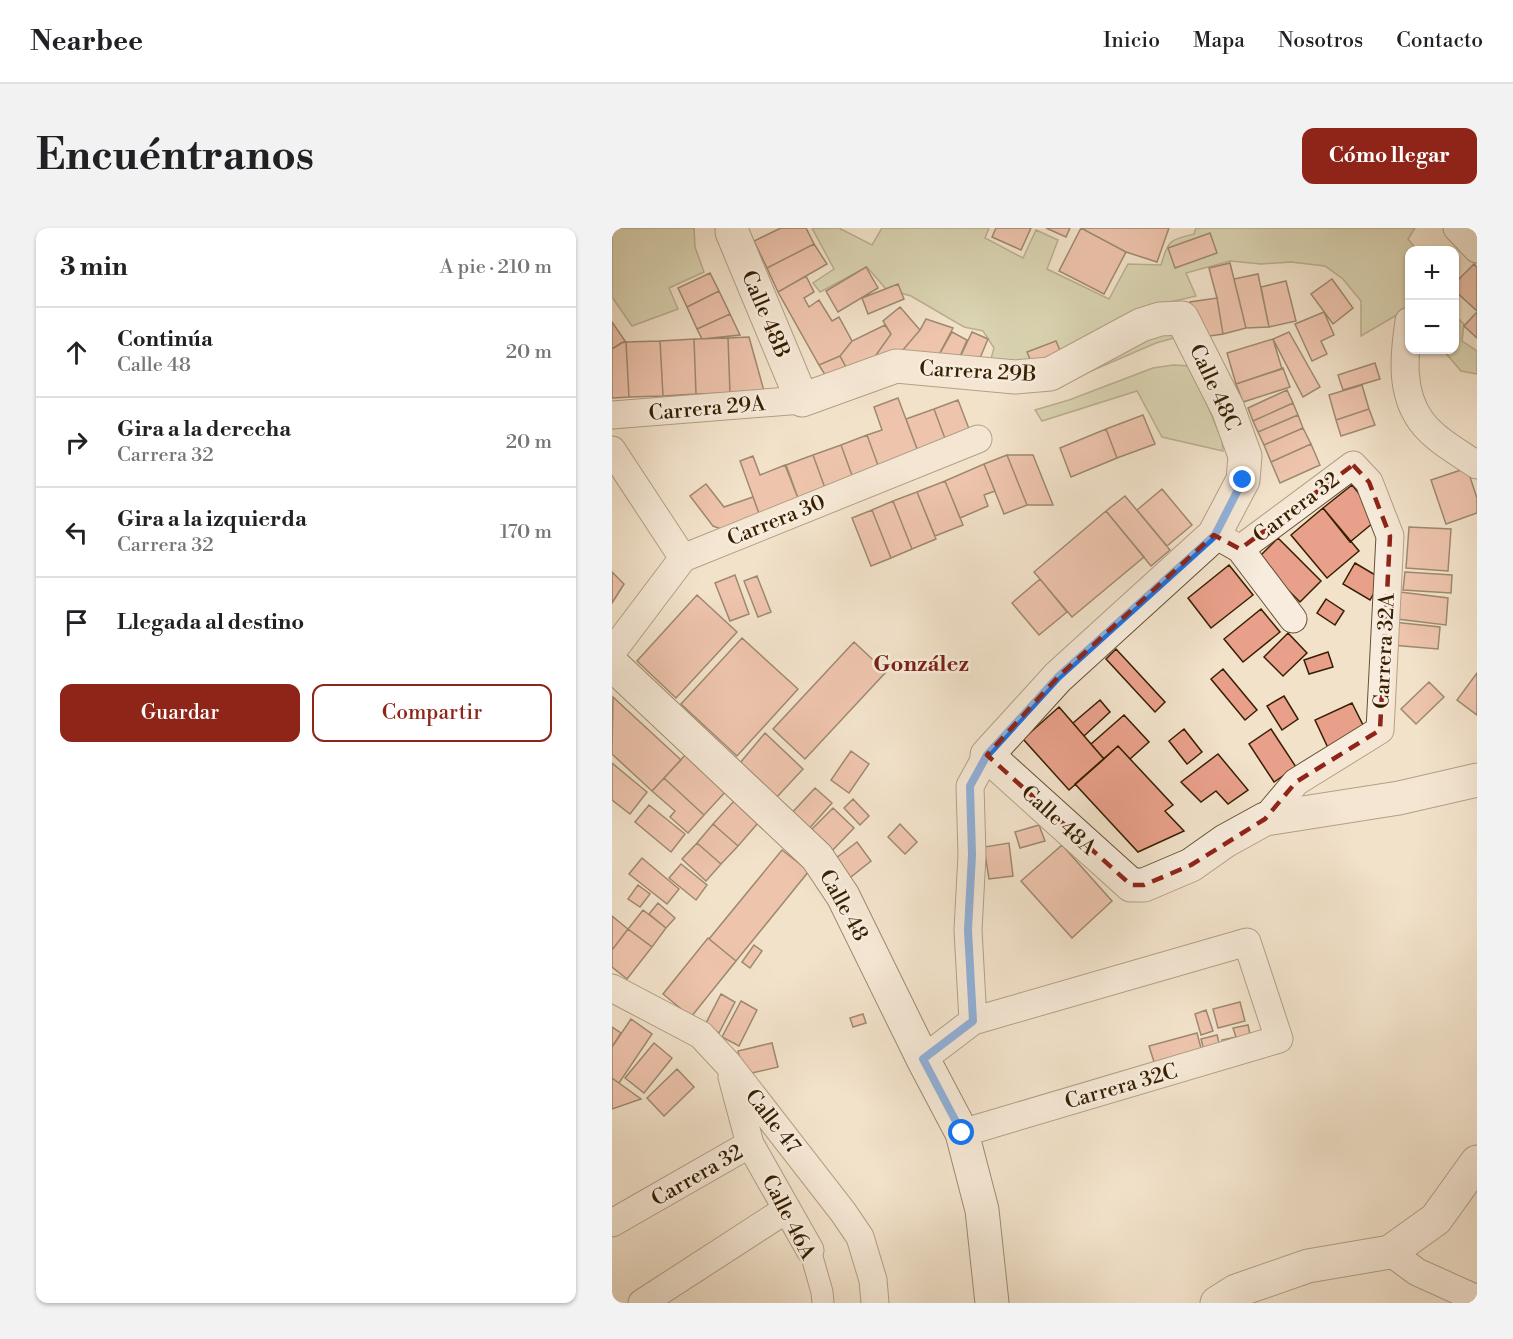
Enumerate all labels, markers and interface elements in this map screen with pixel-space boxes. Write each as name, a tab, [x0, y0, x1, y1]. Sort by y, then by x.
text: Nearbee	[30, 24, 143, 59]
text: Inicio	[1103, 28, 1160, 54]
text: Mapa	[1193, 28, 1245, 54]
text: Nosotros	[1278, 28, 1363, 54]
text: Contacto	[1396, 28, 1483, 54]
button: Cómo llegar	[1302, 128, 1477, 184]
text: Encuéntranos	[36, 130, 314, 183]
map controls	[1405, 246, 1459, 354]
button: +	[1405, 246, 1459, 300]
text: 3 min	[60, 251, 128, 283]
text: A pie · 210 m	[440, 255, 552, 280]
street label: Calle 48B	[735, 267, 795, 362]
button: −	[1405, 300, 1459, 354]
text: Continúa	[117, 326, 213, 353]
icon: ahead	[60, 336, 93, 369]
text: 20 m	[506, 340, 552, 365]
street label: Calle 48C	[1183, 340, 1245, 435]
text: Calle 48	[117, 353, 191, 378]
street label: Carrera 29B	[919, 356, 1037, 388]
street label: Carrera 29A	[648, 391, 767, 427]
text: Gira a la derecha	[117, 416, 291, 443]
icon: right	[60, 426, 93, 459]
text: 20 m	[506, 430, 552, 455]
text: Carrera 32	[117, 443, 214, 468]
route end	[1229, 466, 1255, 492]
street label: Carrera 32	[1248, 467, 1345, 549]
street label: Carrera 30	[724, 489, 829, 552]
text: Gira a la izquierda	[117, 506, 307, 533]
icon: left	[60, 516, 93, 549]
text: 170 m	[500, 520, 552, 545]
text: Carrera 32	[117, 533, 214, 558]
street label: Carrera 32A	[1369, 592, 1401, 710]
icon: arrive	[60, 606, 93, 639]
text: Llegada al destino	[117, 609, 304, 636]
district label: González	[873, 651, 969, 678]
button: Guardar	[60, 684, 300, 742]
button: Compartir	[312, 684, 552, 742]
street label: Calle 48A	[1015, 780, 1102, 862]
street label: Calle 48	[813, 865, 873, 946]
street label: Carrera 32C	[1062, 1058, 1181, 1115]
street label: Calle 47	[739, 1084, 806, 1159]
route start	[948, 1119, 974, 1145]
street label: Carrera 32	[647, 1139, 748, 1213]
street label: Calle 46A	[756, 1171, 821, 1265]

